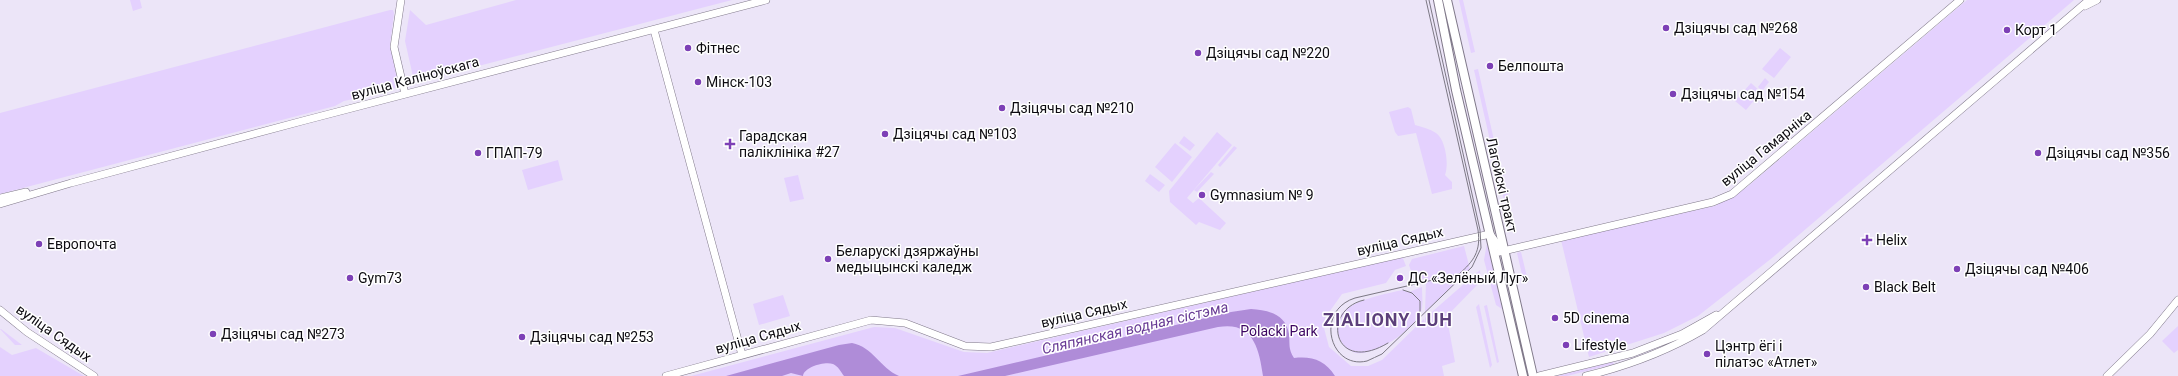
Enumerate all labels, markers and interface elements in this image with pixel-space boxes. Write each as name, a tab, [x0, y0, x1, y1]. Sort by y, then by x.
place label: Дзіцячы сад №268	[1674, 20, 1798, 36]
place label: Корт 1	[2015, 22, 2057, 38]
marker: Дзіцячы сад №268	[1661, 23, 1671, 33]
marker: Корт 1	[2002, 25, 2012, 35]
place label: Фітнес	[696, 40, 740, 56]
marker: Фітнес	[683, 43, 693, 53]
place label: Дзіцячы сад №220	[1206, 45, 1330, 61]
marker: Дзіцячы сад №220	[1193, 48, 1203, 58]
street label: вуліца Каліноўскага	[349, 53, 481, 103]
place label: Белпошта	[1498, 58, 1564, 74]
marker: Белпошта	[1485, 61, 1495, 71]
place label: Мінск-103	[706, 74, 772, 90]
marker: Мінск-103	[693, 77, 703, 87]
place label: Дзіцячы сад №154	[1681, 86, 1805, 102]
marker: Дзіцячы сад №154	[1668, 89, 1678, 99]
place label: Дзіцячы сад №210	[1010, 100, 1134, 116]
marker: Дзіцячы сад №210	[997, 103, 1007, 113]
street label: вуліца Гамарніка	[1718, 107, 1814, 189]
place label: Дзіцячы сад №103	[893, 126, 1017, 142]
place label: Гарадская паліклініка #27	[739, 128, 840, 160]
marker: Дзіцячы сад №103	[880, 129, 890, 139]
street label: Лагойскі тракт	[1483, 136, 1521, 235]
marker: Гарадская паліклініка #27	[724, 138, 736, 150]
place label: ГПАП-79	[486, 145, 543, 161]
place label: Дзіцячы сад №356	[2046, 145, 2170, 161]
marker: ГПАП-79	[473, 148, 483, 158]
marker: Дзіцячы сад №356	[2033, 148, 2043, 158]
place label: Gymnasium № 9	[1210, 187, 1314, 203]
marker: Gymnasium № 9	[1197, 190, 1207, 200]
street label: вуліца Сядых	[1355, 223, 1445, 259]
place label: Helix	[1876, 232, 1907, 248]
marker: Helix	[1861, 234, 1873, 246]
place label: Европочта	[47, 236, 117, 252]
marker: Европочта	[34, 239, 44, 249]
place label: Беларускі дзяржаўны медыцынскі каледж	[836, 243, 979, 275]
marker: Беларускі дзяржаўны медыцынскі каледж	[823, 254, 833, 264]
place label: Дзіцячы сад №406	[1965, 261, 2089, 277]
marker: Дзіцячы сад №406	[1952, 264, 1962, 274]
place label: Gym73	[358, 270, 402, 286]
place label: ДС «Зелёный Луг»	[1408, 270, 1529, 286]
marker: Gym73	[345, 273, 355, 283]
marker: ДС «Зелёный Луг»	[1395, 273, 1405, 283]
place label: Black Belt	[1874, 279, 1936, 295]
marker: Black Belt	[1861, 282, 1871, 292]
street label: вуліца Сядых	[1039, 295, 1129, 331]
water label: Сляпянская водная сістэма	[1040, 298, 1230, 358]
street label: вуліца Сядых	[13, 301, 95, 365]
district label: ZIALIONY LUH	[1323, 309, 1453, 330]
place label: 5D cinema	[1563, 310, 1629, 326]
marker: 5D cinema	[1550, 313, 1560, 323]
street label: вуліца Сядых	[713, 317, 803, 357]
park label: Polacki Park	[1240, 323, 1319, 339]
place label: Дзіцячы сад №273	[221, 326, 345, 342]
marker: Дзіцячы сад №273	[208, 329, 218, 339]
place label: Дзіцячы сад №253	[530, 329, 654, 345]
marker: Дзіцячы сад №253	[517, 332, 527, 342]
place label: Lifestyle	[1574, 337, 1626, 353]
place label: Цэнтр ёгі і пілатэс «Атлет»	[1715, 338, 1818, 370]
marker: Lifestyle	[1561, 340, 1571, 350]
marker: Цэнтр ёгі і пілатэс «Атлет»	[1702, 349, 1712, 359]

